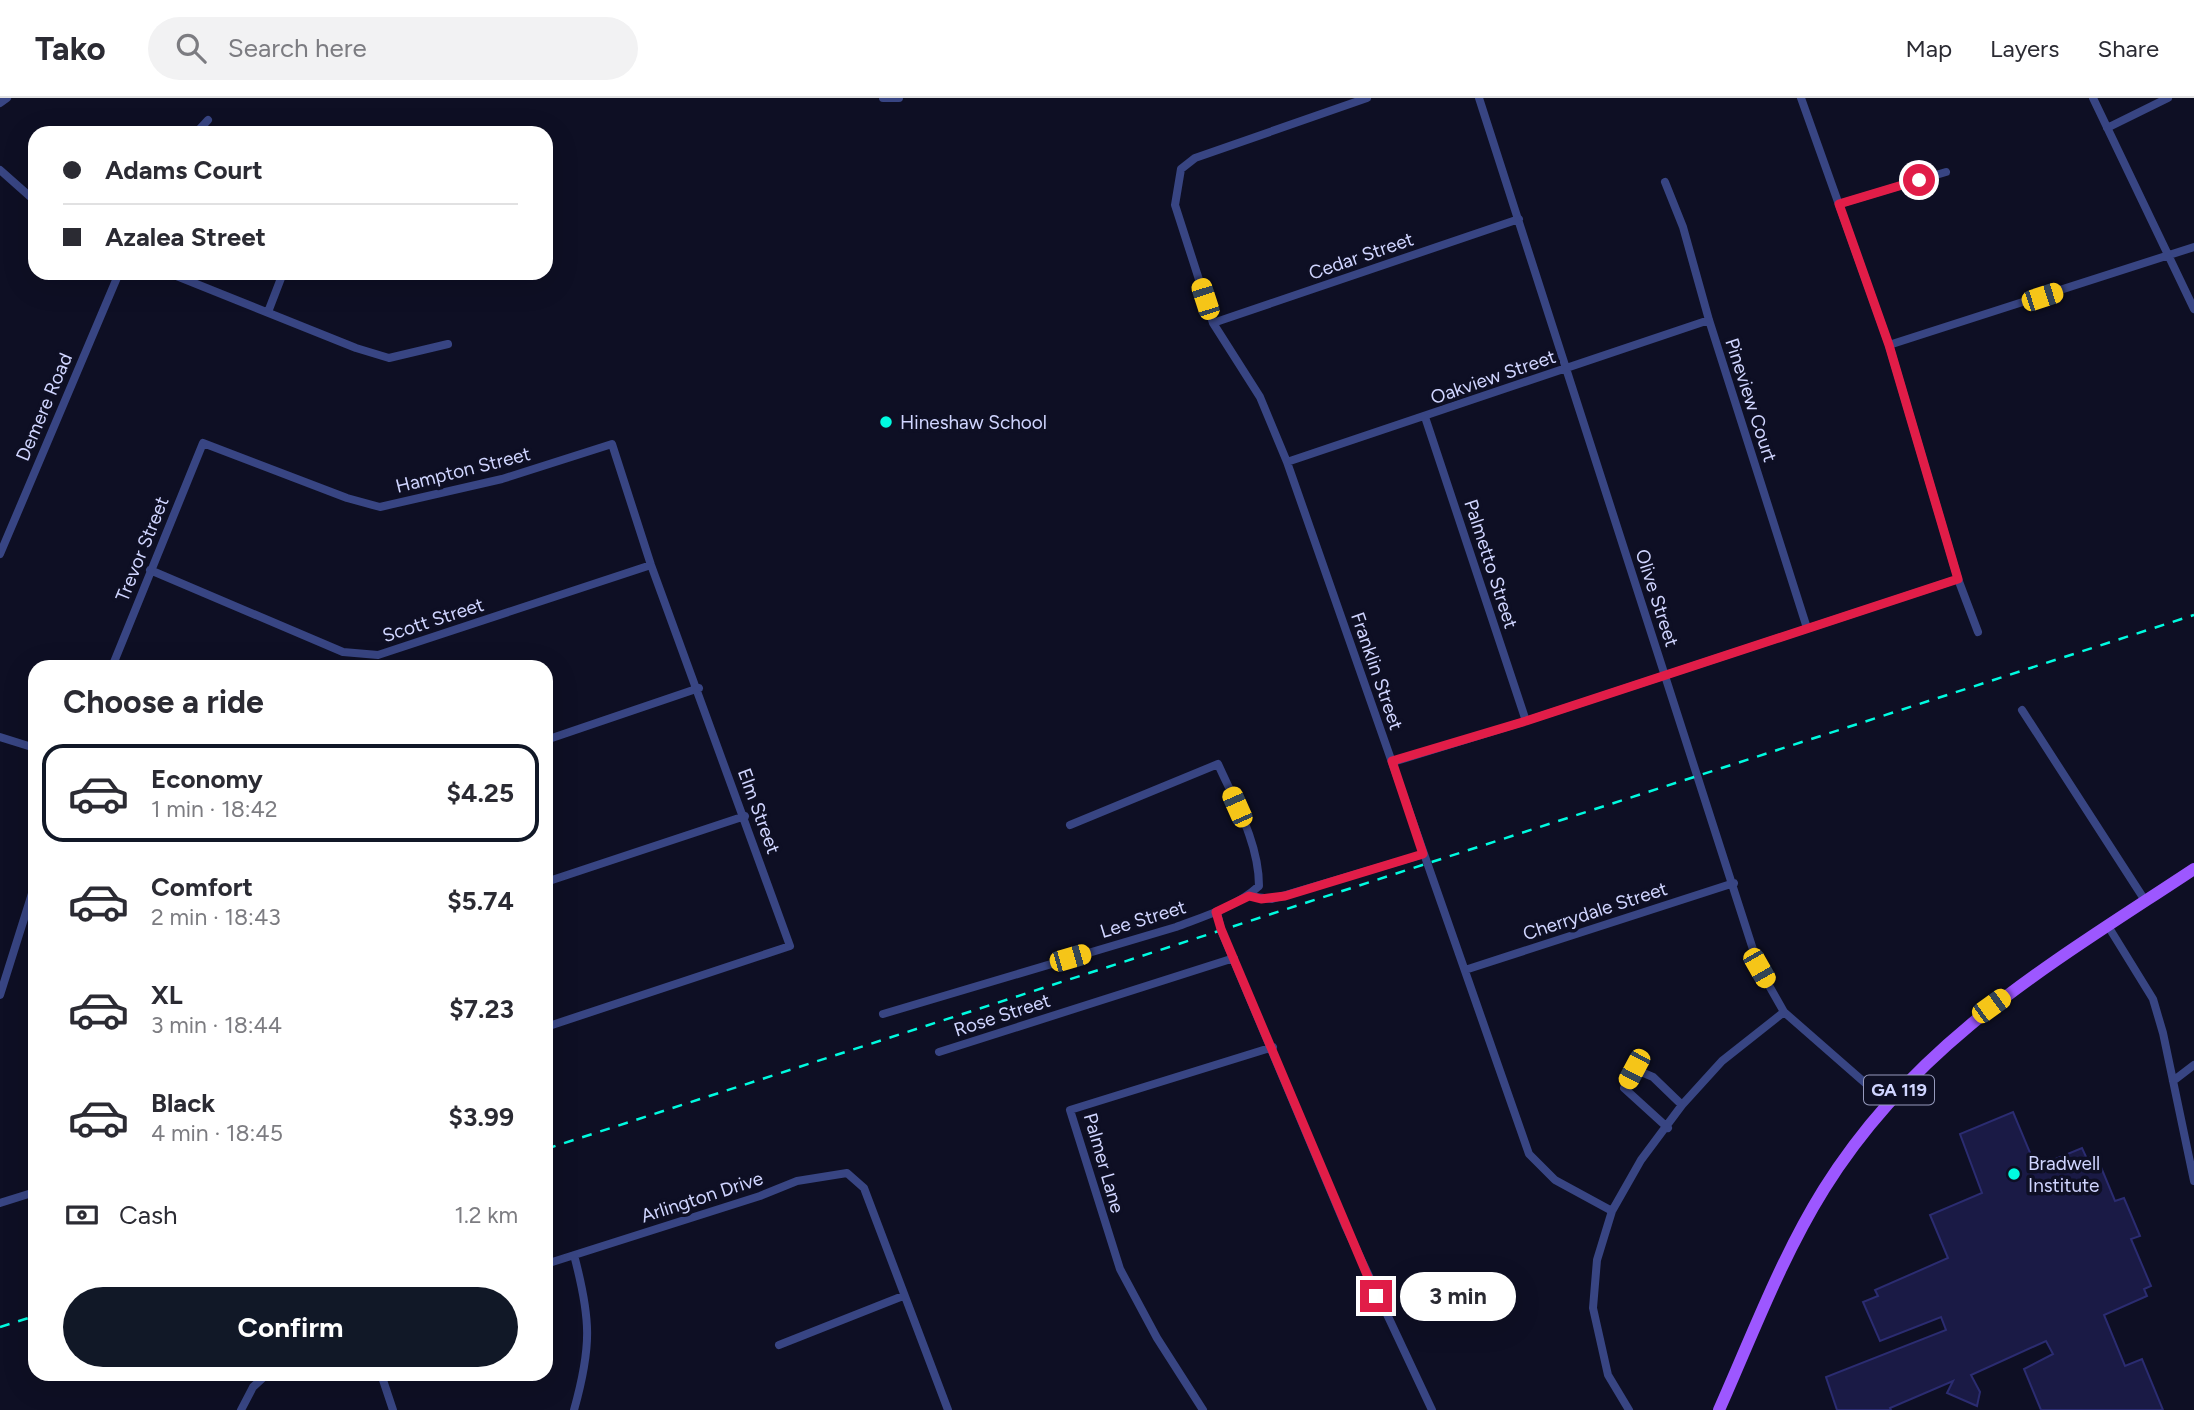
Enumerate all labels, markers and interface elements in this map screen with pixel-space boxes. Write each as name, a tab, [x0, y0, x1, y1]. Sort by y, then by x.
search box	[148, 17, 638, 80]
text: Tako	[35, 29, 106, 68]
icon: search	[172, 29, 210, 67]
text: Search here	[228, 32, 367, 64]
text: Map	[1905, 34, 1952, 63]
text: Layers	[1990, 34, 2059, 63]
text: Share	[2097, 34, 2159, 63]
text: Adams Court	[105, 154, 263, 186]
route start	[1903, 164, 1935, 196]
text: Azalea Street	[105, 221, 266, 253]
street label: Cedar Street	[1306, 227, 1416, 285]
car	[1189, 276, 1222, 322]
car	[2019, 281, 2066, 313]
street label: Pineview Court	[1720, 335, 1782, 465]
street label: Oakview Street	[1427, 345, 1559, 409]
street label: Demere Road	[11, 349, 77, 465]
place label: Hineshaw School	[900, 411, 1047, 434]
marker: Hineshaw School	[878, 414, 894, 430]
street label: Hampton Street	[393, 442, 533, 498]
street label: Trevor Street	[111, 493, 173, 605]
street label: Palmetto Street	[1459, 497, 1523, 631]
street label: Olive Street	[1630, 546, 1684, 650]
street label: Scott Street	[379, 593, 487, 647]
street label: Franklin Street	[1346, 609, 1408, 733]
text: Choose a ride	[63, 683, 264, 721]
icon: car	[67, 762, 130, 825]
text: Economy	[151, 763, 263, 795]
street label: Elm Street	[733, 765, 785, 857]
text: $4.25	[447, 777, 514, 809]
car	[1219, 784, 1256, 830]
text: 1 min · 18:42	[151, 795, 278, 823]
icon: car	[67, 870, 130, 933]
text: Comfort	[151, 871, 253, 903]
street label: Cherrydale Street	[1520, 877, 1670, 945]
text: $5.74	[447, 885, 514, 917]
street label: Lee Street	[1097, 895, 1189, 943]
text: 2 min · 18:43	[151, 903, 281, 931]
car	[1047, 942, 1094, 974]
car	[1740, 945, 1779, 991]
icon: car	[67, 978, 130, 1041]
text: XL	[151, 979, 183, 1011]
car	[1968, 985, 2015, 1027]
street label: Rose Street	[951, 989, 1053, 1041]
text: $7.23	[449, 993, 514, 1025]
text: 3 min · 18:44	[151, 1011, 282, 1039]
car	[1615, 1046, 1654, 1092]
road number: GA 119	[1864, 1076, 1934, 1105]
icon: car	[67, 1086, 130, 1149]
text: Black	[151, 1087, 215, 1119]
text: $3.99	[449, 1101, 514, 1133]
street label: Palmer Lane	[1079, 1110, 1129, 1216]
text: 4 min · 18:45	[151, 1119, 283, 1147]
place label: Bradwell Institute	[2028, 1152, 2100, 1197]
street label: Arlington Drive	[638, 1166, 766, 1228]
marker: Bradwell Institute	[2006, 1166, 2022, 1182]
icon: cash	[63, 1196, 101, 1234]
text: Cash	[119, 1199, 178, 1231]
text: 1.2 km	[454, 1201, 518, 1229]
callout: 3 min	[1400, 1272, 1516, 1320]
route end	[1360, 1280, 1392, 1312]
text: 3 min	[1429, 1282, 1487, 1310]
button: Confirm	[63, 1287, 518, 1367]

